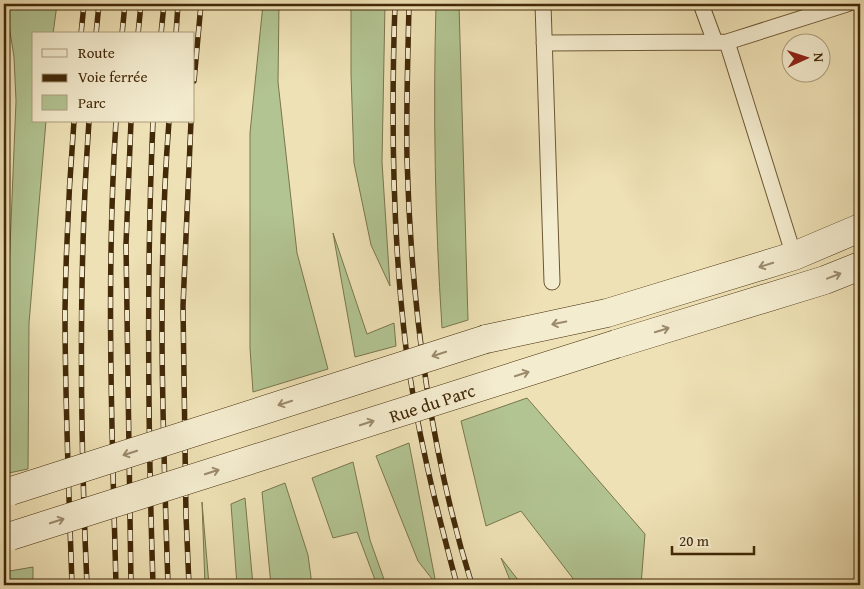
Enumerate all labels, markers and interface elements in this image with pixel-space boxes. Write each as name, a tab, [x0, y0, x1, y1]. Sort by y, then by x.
legend	[32, 32, 195, 122]
north arrow	[782, 32, 832, 82]
text: Route	[78, 42, 115, 63]
text: N	[809, 52, 829, 63]
text: Voie ferrée	[78, 66, 147, 87]
text: Parc	[78, 92, 106, 113]
one-way arrow	[758, 260, 774, 270]
one-way arrow	[826, 271, 841, 280]
one-way arrow	[552, 319, 568, 328]
one-way arrow	[654, 325, 670, 334]
one-way arrow	[432, 350, 448, 359]
one-way arrow	[514, 369, 530, 378]
street label: Rue du Parc	[385, 376, 479, 430]
one-way arrow	[277, 399, 293, 409]
one-way arrow	[359, 418, 375, 427]
one-way arrow	[122, 448, 138, 458]
one-way arrow	[204, 467, 220, 476]
one-way arrow	[49, 516, 65, 525]
scale bar	[672, 524, 754, 556]
text: 20 m	[679, 530, 710, 551]

